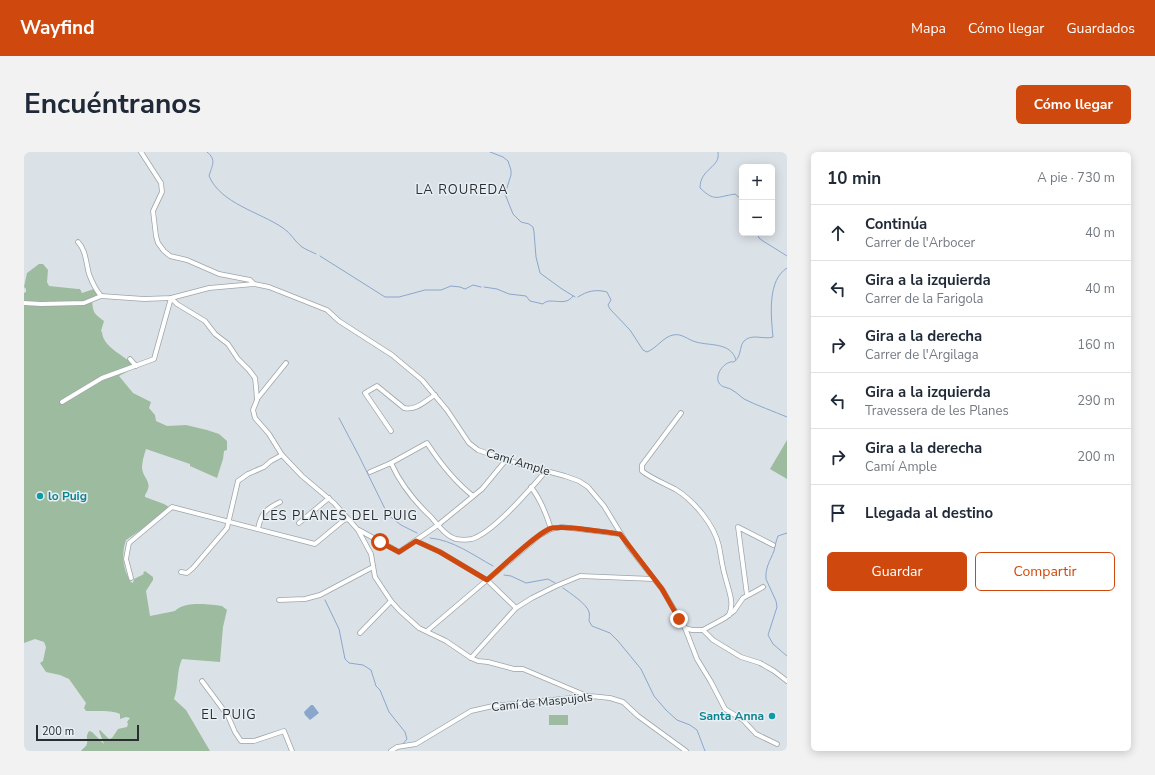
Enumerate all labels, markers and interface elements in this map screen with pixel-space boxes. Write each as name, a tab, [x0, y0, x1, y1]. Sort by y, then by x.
text: Wayfind	[20, 15, 95, 41]
text: Mapa	[911, 19, 946, 38]
text: Cómo llegar	[968, 19, 1044, 38]
text: Guardados	[1066, 19, 1135, 38]
text: Encuéntranos	[24, 85, 201, 123]
button: Cómo llegar	[1016, 85, 1131, 124]
map controls	[739, 164, 775, 236]
button: +	[739, 164, 775, 200]
text: 10 min	[827, 167, 881, 190]
text: A pie · 730 m	[1037, 169, 1115, 187]
district label: LA ROUREDA	[416, 181, 508, 199]
button: −	[739, 200, 775, 236]
text: Continúa	[865, 214, 927, 234]
icon: ahead	[827, 222, 849, 244]
text: 40 m	[1085, 224, 1115, 242]
text: Carrer de l'Arbocer	[865, 234, 975, 252]
text: Gira a la izquierda	[865, 270, 991, 290]
icon: left	[827, 278, 849, 300]
text: 40 m	[1085, 280, 1115, 298]
text: Carrer de la Farigola	[865, 290, 984, 308]
text: Gira a la derecha	[865, 326, 982, 346]
icon: right	[827, 334, 849, 356]
text: 160 m	[1077, 336, 1115, 354]
text: Carrer de l'Argilaga	[865, 346, 979, 364]
text: Gira a la izquierda	[865, 382, 991, 402]
icon: left	[827, 390, 849, 412]
text: 290 m	[1077, 392, 1115, 410]
text: Travessera de les Planes	[865, 402, 1009, 420]
text: Gira a la derecha	[865, 438, 982, 458]
street label: Camí Ample	[484, 445, 552, 479]
icon: right	[827, 446, 849, 468]
text: 200 m	[1077, 448, 1115, 466]
text: Camí Ample	[865, 458, 937, 476]
place label: lo Puig	[48, 488, 87, 504]
marker: lo Puig	[35, 491, 45, 501]
icon: arrive	[827, 502, 849, 524]
text: Llegada al destino	[865, 503, 993, 523]
district label: LES PLANES DEL PUIG	[262, 507, 418, 525]
route start	[371, 533, 389, 551]
button: Guardar	[827, 552, 967, 591]
button: Compartir	[975, 552, 1115, 591]
route end	[670, 610, 688, 628]
street label: Camí de Maspujols	[491, 689, 594, 715]
district label: EL PUIG	[201, 706, 257, 724]
place label: Santa Anna	[699, 708, 764, 724]
marker: Santa Anna	[767, 711, 777, 721]
scale bar	[36, 723, 139, 742]
text: 200 m	[42, 724, 74, 739]

